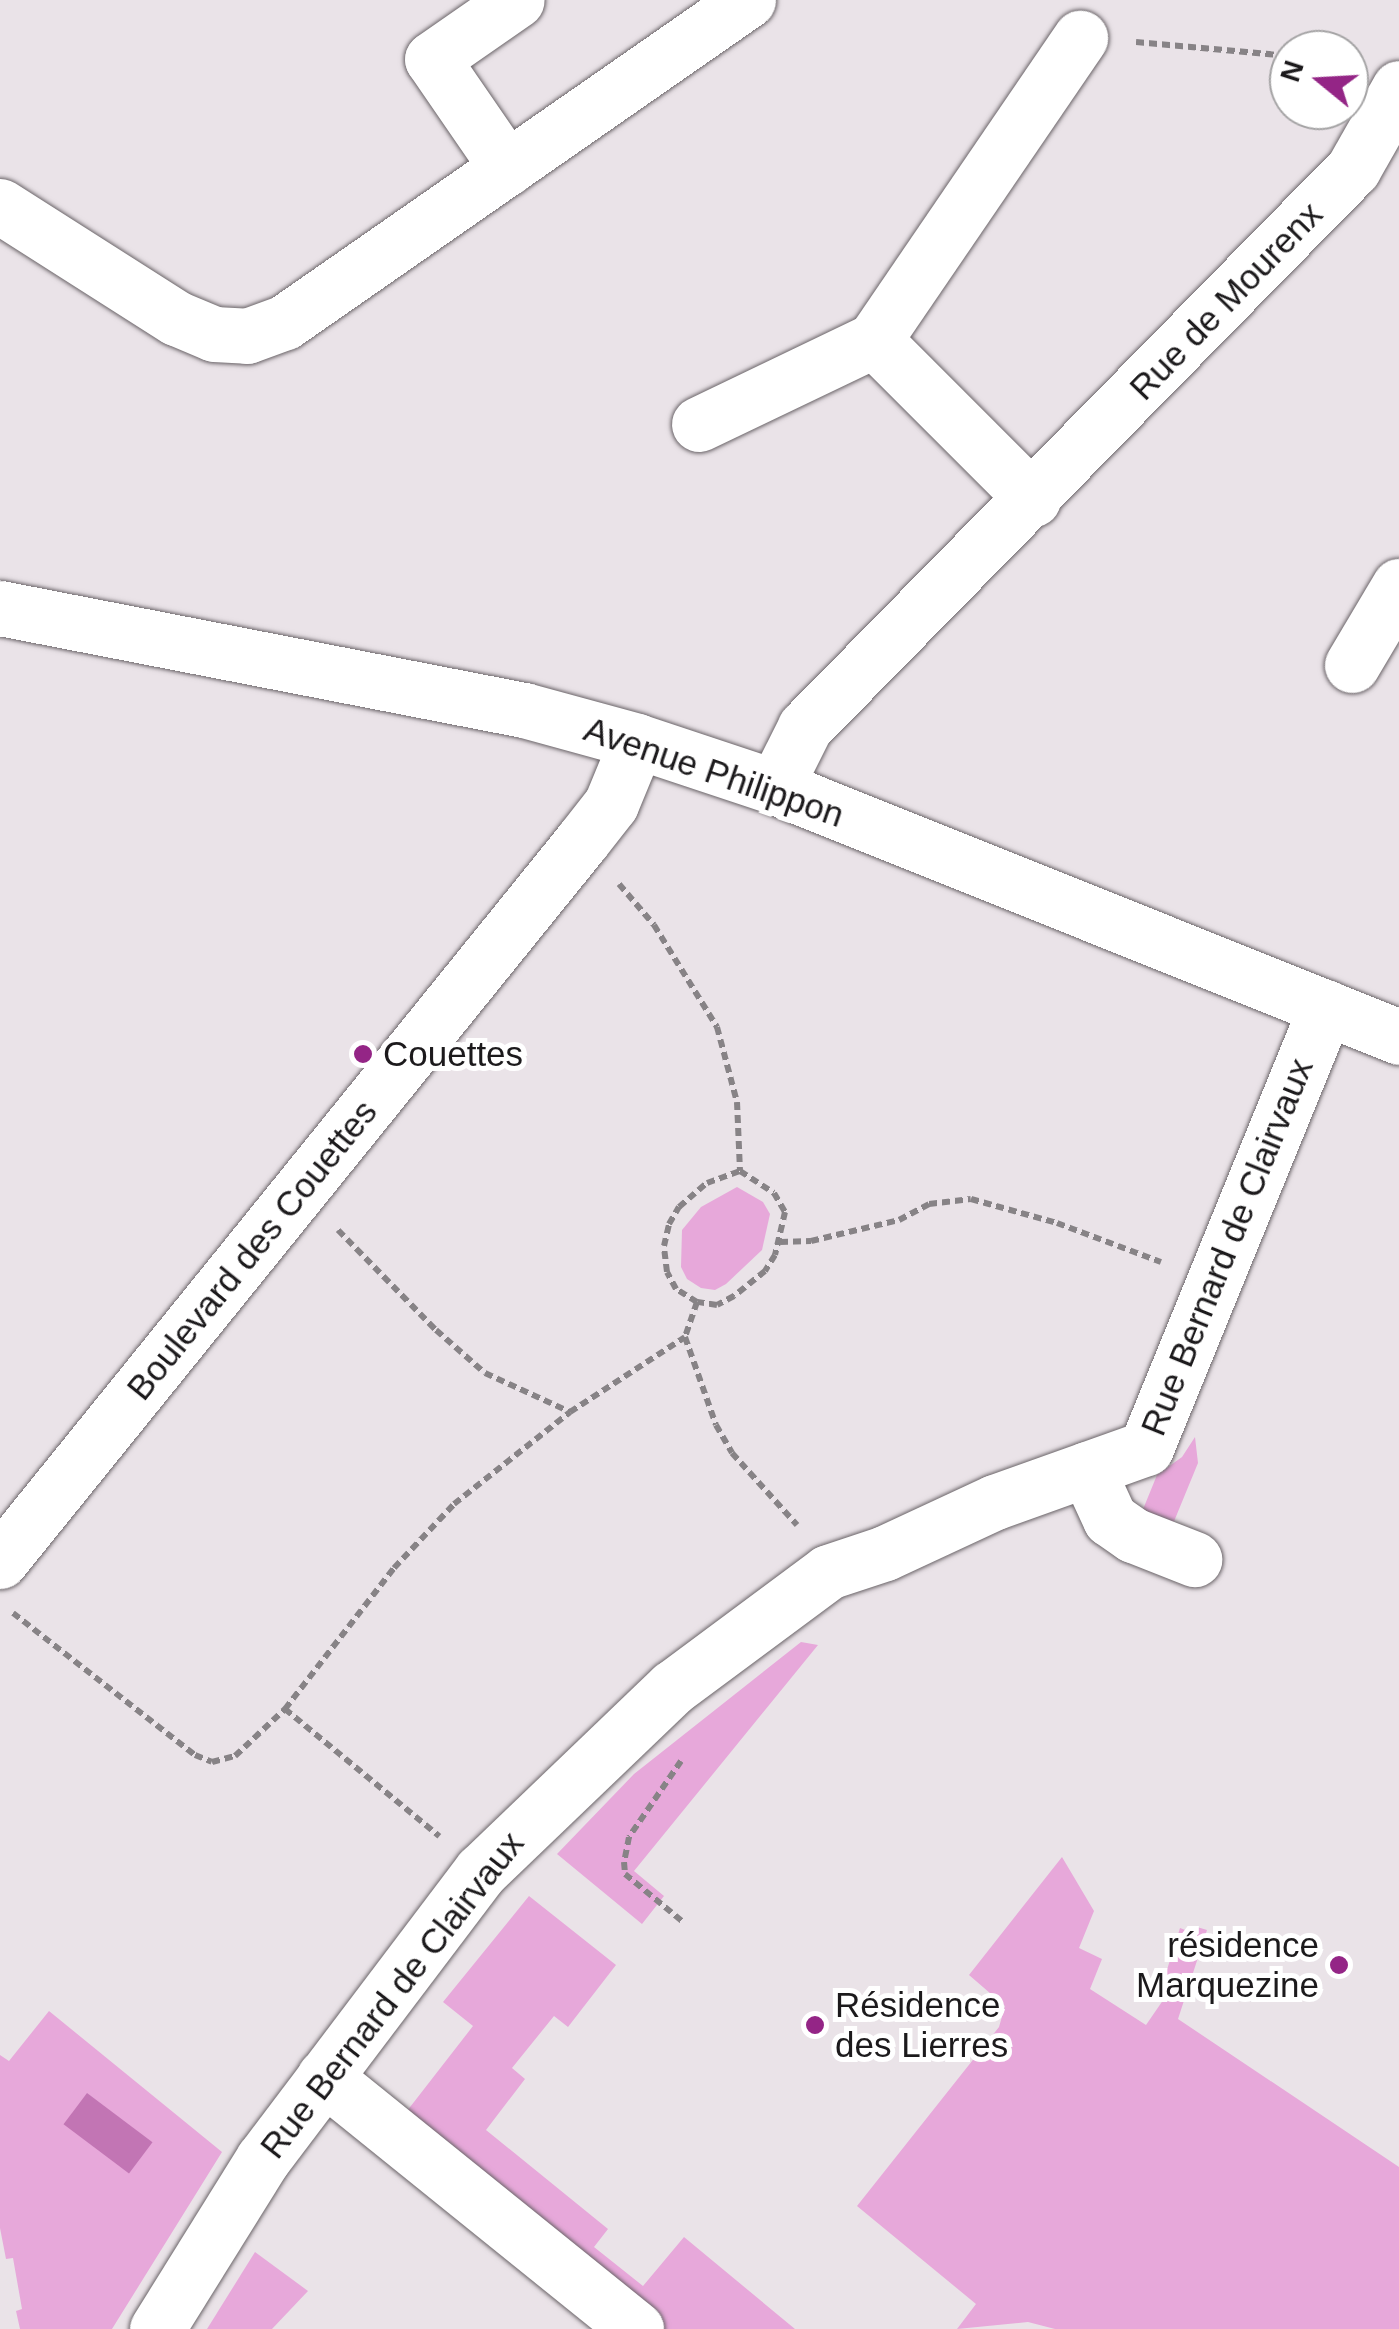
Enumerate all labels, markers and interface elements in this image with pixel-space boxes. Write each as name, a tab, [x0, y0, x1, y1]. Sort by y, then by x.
north arrow	[1269, 30, 1369, 130]
text: N	[1274, 57, 1310, 86]
street label: Rue de Mourenx	[1121, 193, 1331, 409]
street label: Avenue Philippon	[579, 708, 849, 836]
place label: Couettes	[383, 1033, 523, 1075]
marker: Couettes	[352, 1043, 374, 1065]
street label: Rue Bernard de Clairvaux	[1132, 1052, 1322, 1442]
street label: Boulevard des Couettes	[118, 1092, 386, 1408]
street label: Rue Bernard de Clairvaux	[251, 1823, 533, 2167]
place label: résidence Marquezine	[1136, 1924, 1319, 2006]
marker: résidence Marquezine	[1328, 1954, 1350, 1976]
place label: Résidence des Lierres	[835, 1984, 1008, 2066]
marker: Résidence des Lierres	[804, 2014, 826, 2036]

